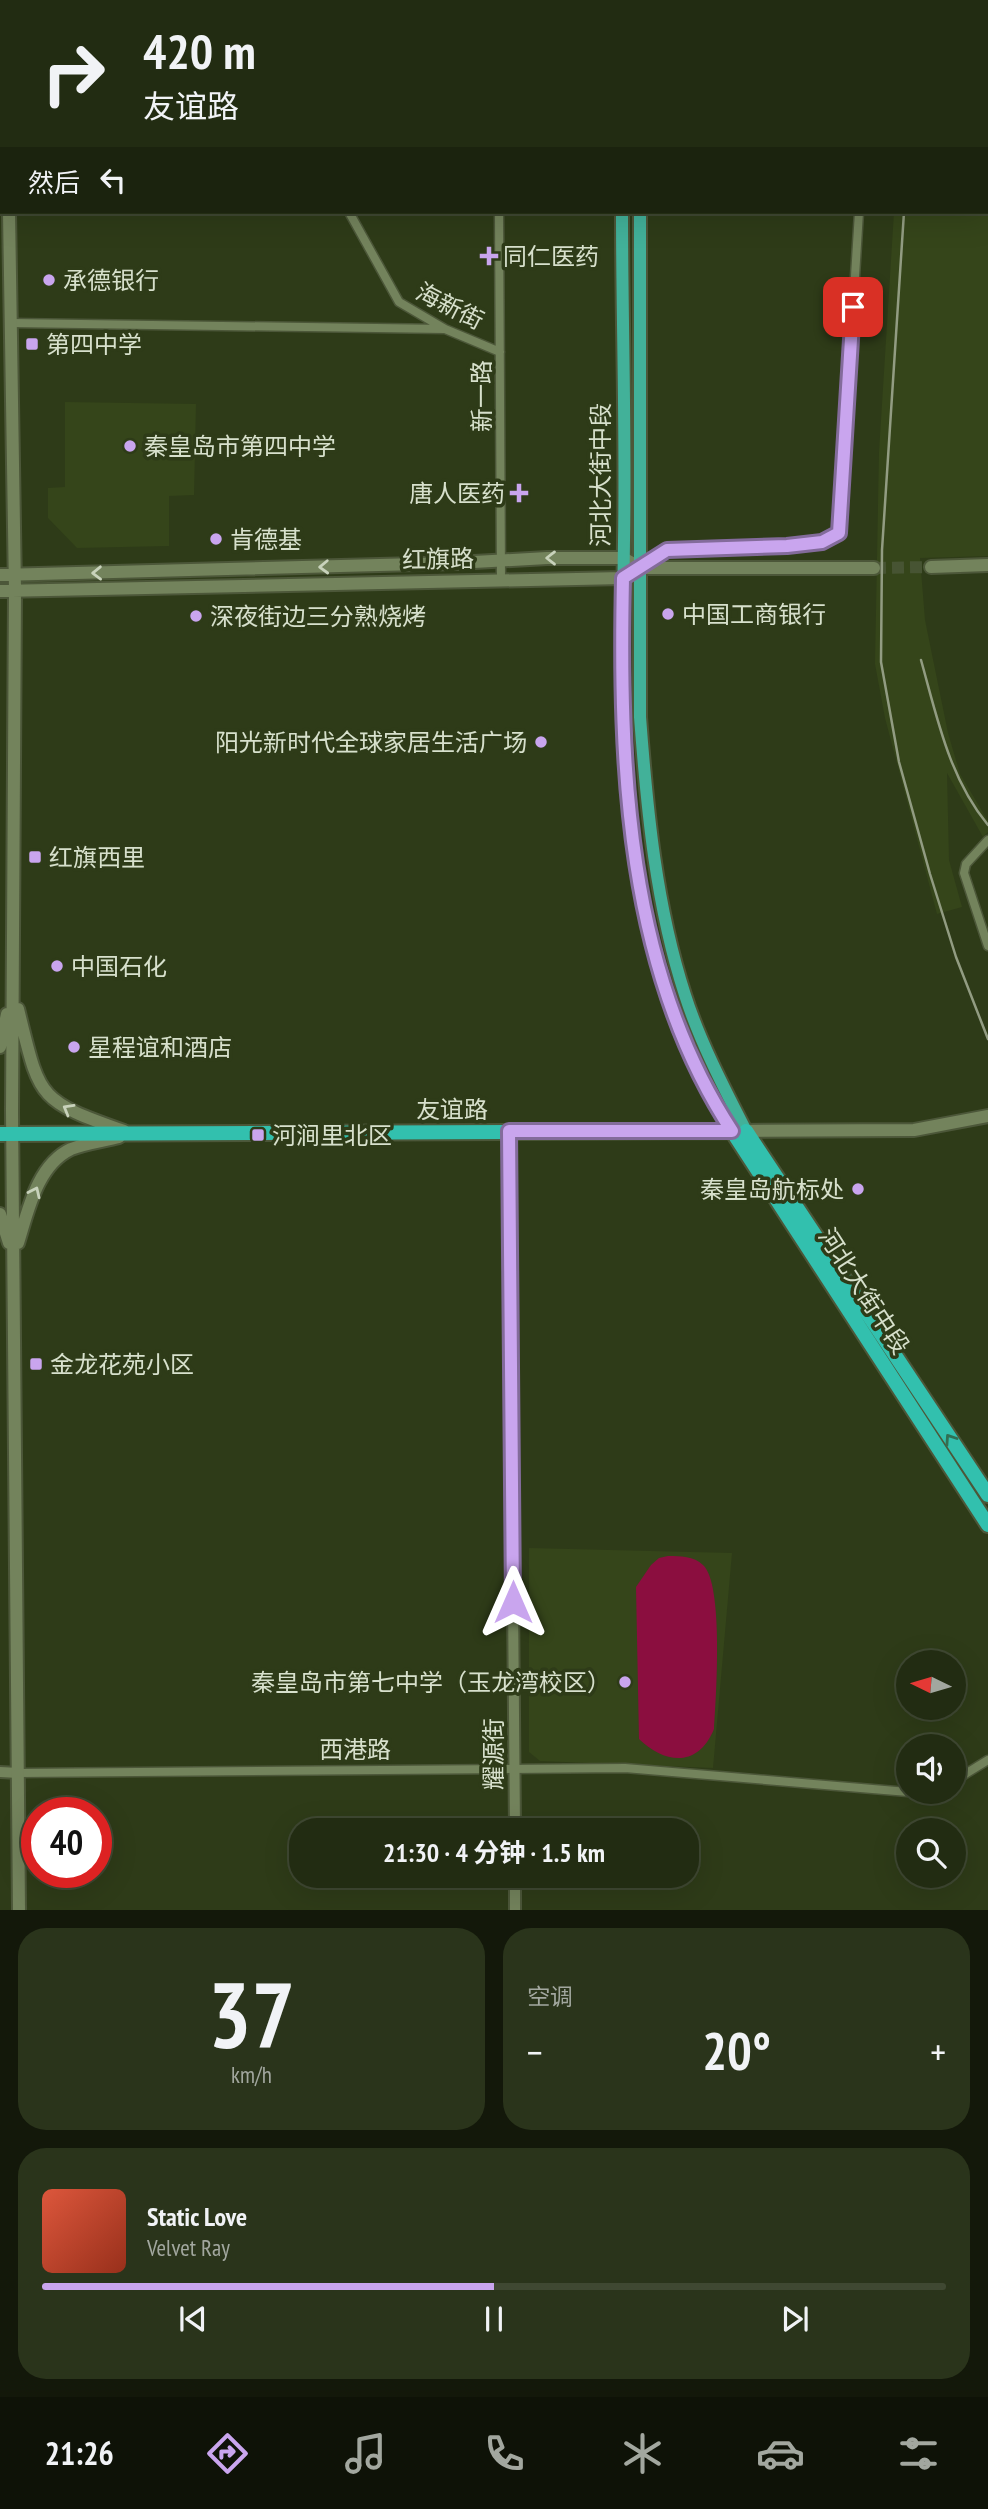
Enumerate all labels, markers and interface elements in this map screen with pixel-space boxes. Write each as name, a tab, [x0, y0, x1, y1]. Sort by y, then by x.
text: 420 m	[143, 19, 256, 83]
icon: right	[28, 28, 119, 119]
text: 友谊路	[143, 85, 239, 127]
icon: left	[94, 161, 132, 199]
text: 然后	[28, 166, 80, 199]
place label: 同仁医药	[503, 241, 599, 272]
marker: 同仁医药	[481, 248, 497, 264]
place label: 承德银行	[63, 265, 159, 296]
marker: 承德银行	[41, 272, 57, 288]
street label: 海新街	[411, 276, 489, 336]
pin	[823, 277, 883, 337]
icon: arrive	[834, 288, 872, 326]
place label: 第四中学	[46, 329, 142, 360]
marker: 第四中学	[24, 336, 40, 352]
street label: 新一路	[466, 360, 497, 432]
street label: 河北大街中段	[585, 403, 616, 547]
place label: 秦皇岛市第四中学	[144, 431, 336, 462]
marker: 秦皇岛市第四中学	[122, 438, 138, 454]
place label: 唐人医药	[409, 478, 505, 509]
marker: 唐人医药	[511, 485, 527, 501]
place label: 肯德基	[230, 524, 302, 555]
marker: 肯德基	[208, 531, 224, 547]
street label: 红旗路	[402, 543, 474, 575]
one-way arrow	[545, 550, 556, 566]
one-way arrow	[318, 559, 329, 574]
one-way arrow	[91, 565, 101, 581]
place label: 中国工商银行	[682, 599, 826, 630]
place label: 深夜街边三分熟烧烤	[210, 601, 426, 632]
marker: 中国工商银行	[660, 606, 676, 622]
marker: 深夜街边三分熟烧烤	[188, 608, 204, 624]
place label: 阳光新时代全球家居生活广场	[215, 727, 527, 758]
marker: 阳光新时代全球家居生活广场	[533, 734, 549, 750]
place label: 红旗西里	[49, 842, 145, 873]
marker: 红旗西里	[27, 849, 43, 865]
place label: 中国石化	[71, 951, 167, 982]
marker: 中国石化	[49, 958, 65, 974]
place label: 星程谊和酒店	[88, 1032, 232, 1063]
marker: 星程谊和酒店	[66, 1039, 82, 1055]
street label: 友谊路	[416, 1094, 488, 1125]
one-way arrow	[62, 1104, 75, 1117]
place label: 河涧里北区	[272, 1120, 392, 1151]
marker: 河涧里北区	[250, 1127, 266, 1143]
place label: 秦皇岛航标处	[700, 1174, 844, 1205]
marker: 秦皇岛航标处	[850, 1181, 866, 1197]
one-way arrow	[27, 1187, 41, 1199]
street label: 河北大街中段	[812, 1222, 916, 1360]
place label: 金龙花苑小区	[50, 1349, 194, 1380]
marker: 金龙花苑小区	[28, 1356, 44, 1372]
one-way arrow	[946, 1434, 958, 1447]
position arrow	[476, 1565, 550, 1639]
north arrow	[896, 1650, 966, 1720]
map controls	[896, 1650, 966, 1888]
place label: 秦皇岛市第七中学（玉龙湾校区）	[251, 1667, 611, 1698]
marker: 秦皇岛市第七中学（玉龙湾校区）	[617, 1674, 633, 1690]
street label: 耀源街	[478, 1718, 509, 1790]
street label: 西港路	[319, 1734, 391, 1765]
button: sound	[896, 1734, 966, 1804]
speed limit sign: 40	[21, 1797, 112, 1888]
button: search	[896, 1818, 966, 1888]
text: 21:30 · 4 分钟 · 1.5 km	[383, 1836, 605, 1869]
text: 37	[208, 1955, 295, 2073]
text: 空调	[527, 1982, 573, 2011]
text: 20°	[702, 2017, 771, 2084]
text: −	[527, 2027, 543, 2076]
text: +	[930, 2027, 946, 2076]
text: km/h	[231, 2060, 272, 2089]
text: Static Love	[147, 2200, 247, 2233]
text: Velvet Ray	[147, 2233, 230, 2262]
icon: previous	[174, 2300, 212, 2338]
icon: pause	[475, 2300, 513, 2338]
icon: next	[776, 2300, 814, 2338]
icon: directions	[203, 2429, 252, 2478]
icon: music	[341, 2429, 390, 2478]
icon: phone	[480, 2429, 529, 2478]
icon: climate	[618, 2429, 667, 2478]
icon: car	[756, 2429, 805, 2478]
icon: filters	[894, 2429, 943, 2478]
text: 21:26	[45, 2432, 114, 2474]

